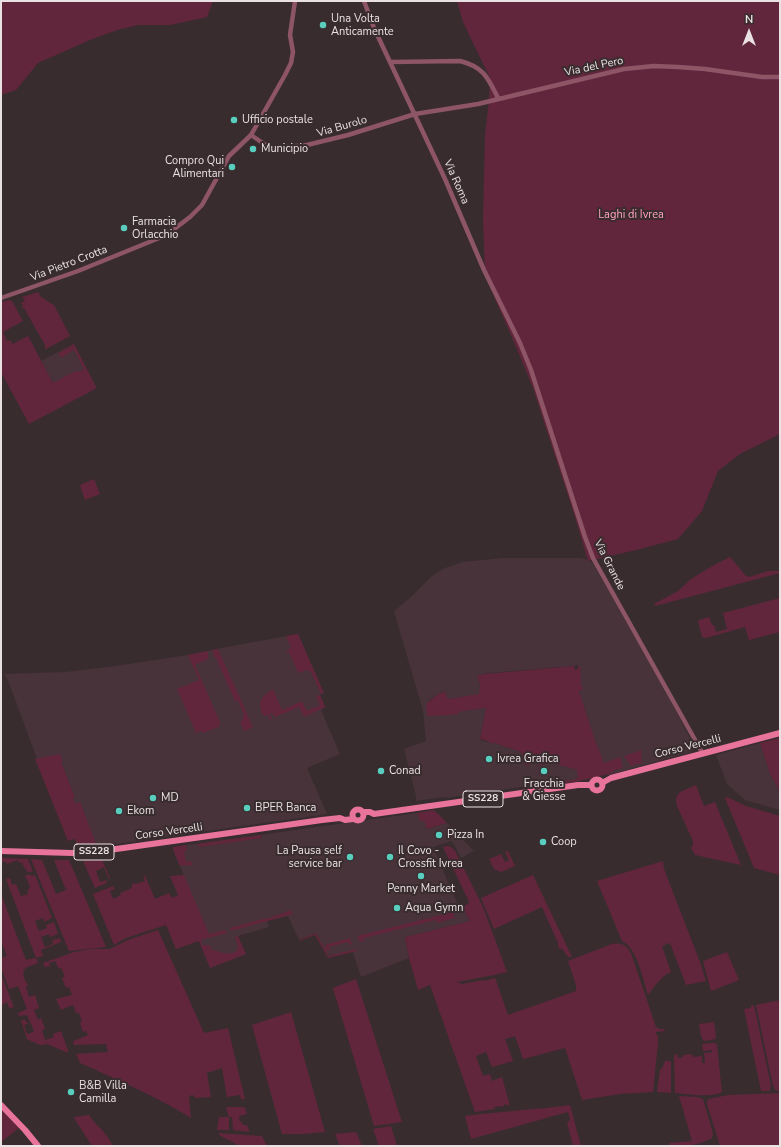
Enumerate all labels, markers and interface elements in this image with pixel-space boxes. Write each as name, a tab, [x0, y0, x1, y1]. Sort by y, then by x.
place label: Una Volta Anticamente	[331, 12, 394, 38]
north arrow	[729, 12, 769, 52]
text: N	[745, 12, 753, 27]
marker: Una Volta Anticamente	[318, 20, 328, 30]
street label: Via del Pero	[563, 54, 625, 80]
place label: Ufficio postale	[242, 113, 313, 127]
street label: Via Burolo	[315, 114, 369, 140]
marker: Ufficio postale	[229, 115, 239, 125]
place label: Municipio	[261, 142, 308, 156]
marker: Municipio	[248, 144, 258, 154]
place label: Compro Qui Alimentari	[165, 154, 224, 180]
street label: Via Roma	[440, 158, 472, 206]
marker: Compro Qui Alimentari	[227, 162, 237, 172]
park label: Laghi di Ivrea	[598, 208, 664, 222]
place label: Farmacia Orlacchio	[132, 215, 178, 241]
marker: Farmacia Orlacchio	[119, 223, 129, 233]
street label: Via Pietro Crotta	[29, 243, 109, 285]
street label: Via Grande	[591, 538, 627, 592]
street label: Corso Vercelli	[654, 732, 722, 762]
place label: Ivrea Grafica	[497, 752, 559, 766]
marker: Ivrea Grafica	[484, 754, 494, 764]
place label: Conad	[389, 764, 421, 778]
marker: Conad	[376, 766, 386, 776]
marker: Fracchia & Giesse	[539, 766, 549, 776]
place label: Fracchia & Giesse	[522, 777, 566, 803]
place label: MD	[161, 791, 179, 805]
road number: SS228	[463, 791, 503, 807]
marker: MD	[148, 793, 158, 803]
place label: BPER Banca	[255, 801, 316, 815]
marker: BPER Banca	[242, 803, 252, 813]
place label: Ekom	[127, 804, 154, 818]
marker: Ekom	[114, 806, 124, 816]
street label: Corso Vercelli	[135, 821, 203, 843]
place label: Pizza In	[447, 828, 484, 842]
marker: Pizza In	[434, 830, 444, 840]
place label: Coop	[551, 835, 577, 849]
marker: Coop	[538, 837, 548, 847]
road number: SS228	[74, 844, 114, 860]
place label: La Pausa self service bar	[277, 844, 342, 870]
place label: Il Covo - Crossfit Ivrea	[398, 844, 463, 870]
marker: La Pausa self service bar	[345, 852, 355, 862]
marker: Il Covo - Crossfit Ivrea	[385, 852, 395, 862]
marker: Penny Market	[416, 871, 426, 881]
place label: Penny Market	[387, 882, 455, 896]
place label: Aqua Gymn	[405, 901, 464, 915]
marker: Aqua Gymn	[392, 903, 402, 913]
place label: B&B Villa Camilla	[79, 1079, 127, 1105]
marker: B&B Villa Camilla	[66, 1087, 76, 1097]

